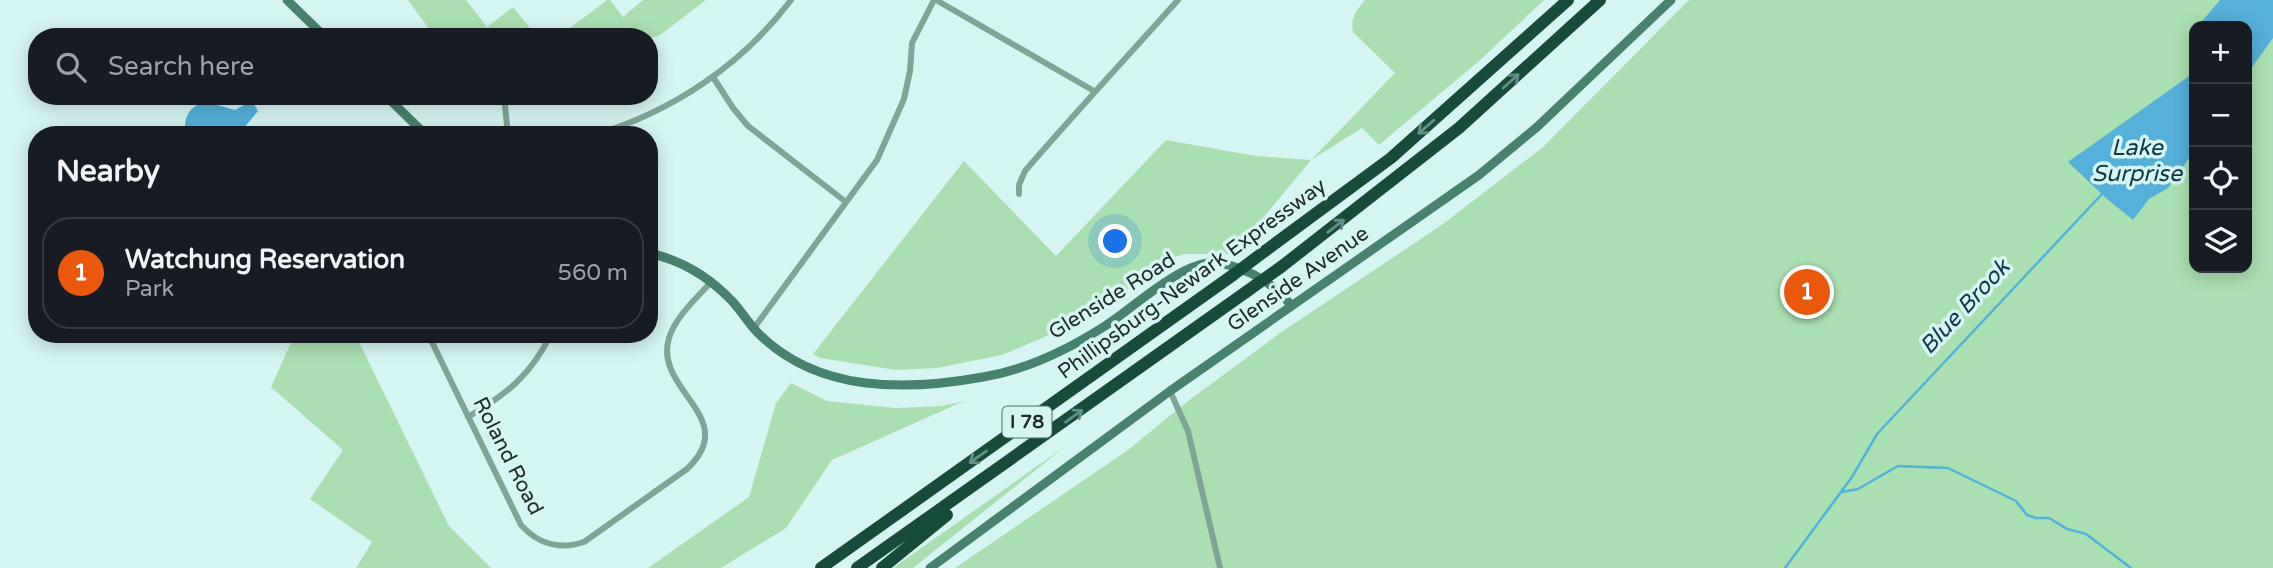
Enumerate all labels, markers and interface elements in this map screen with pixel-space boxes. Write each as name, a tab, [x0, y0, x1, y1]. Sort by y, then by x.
map controls	[2189, 21, 2252, 273]
button: +	[2189, 21, 2252, 84]
search box	[28, 28, 658, 105]
icon: search	[52, 48, 90, 86]
text: Search here	[108, 51, 254, 82]
one-way arrow	[1502, 73, 1520, 89]
button: −	[2189, 84, 2252, 147]
one-way arrow	[1417, 119, 1435, 135]
water label: Lake Surprise	[2092, 134, 2184, 188]
button: locate	[2189, 147, 2252, 210]
text: Nearby	[56, 153, 160, 190]
street label: Phillipsburg-Newark Expressway	[1053, 173, 1331, 385]
button: layers	[2189, 210, 2252, 273]
one-way arrow	[1326, 218, 1345, 233]
street label: Glenside Avenue	[1222, 221, 1374, 337]
your location	[1098, 224, 1132, 258]
text: Watchung Reservation	[125, 244, 405, 275]
street label: Glenside Road	[1044, 247, 1180, 345]
water label: Blue Brook	[1914, 253, 2017, 360]
text: 1	[74, 259, 88, 287]
text: 560 m	[558, 259, 628, 287]
pin: 1	[1784, 266, 1830, 318]
text: Park	[125, 275, 174, 303]
street label: Roland Road	[468, 393, 548, 519]
road number: I 78	[1002, 406, 1052, 438]
one-way arrow	[1064, 409, 1083, 424]
one-way arrow	[969, 450, 988, 464]

